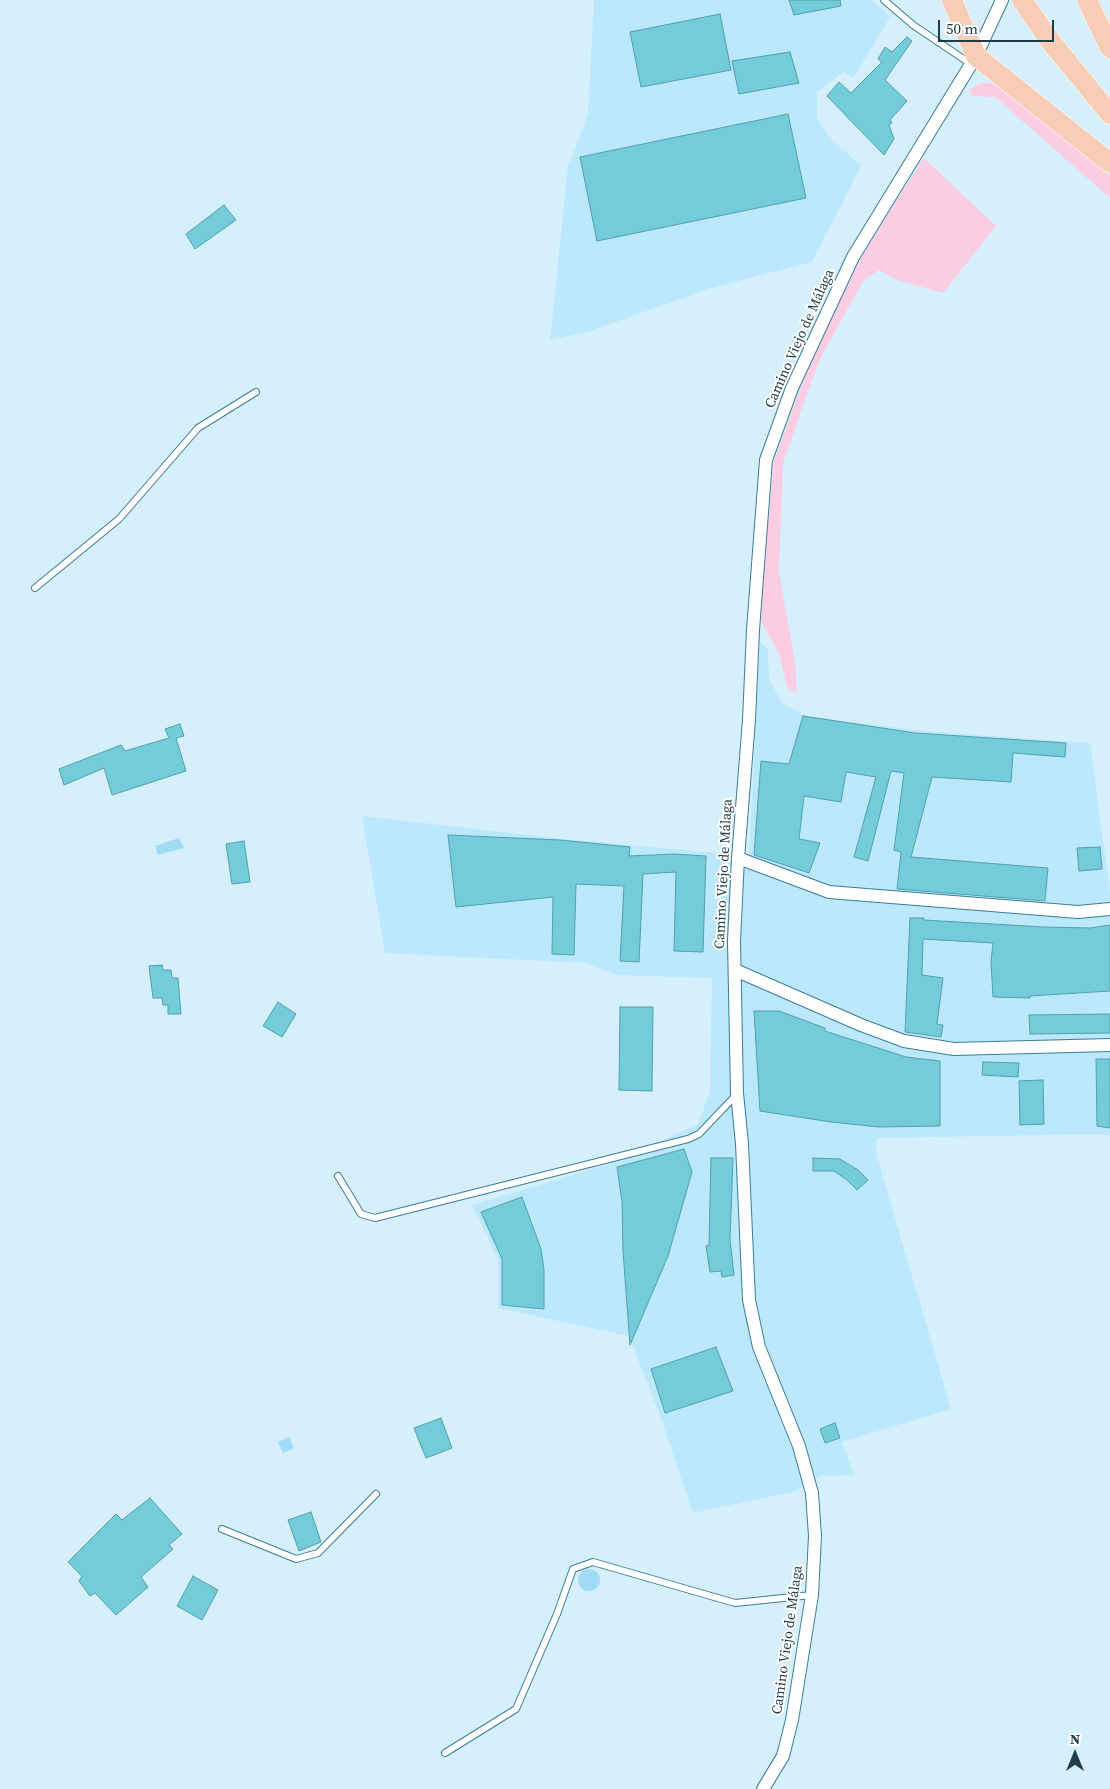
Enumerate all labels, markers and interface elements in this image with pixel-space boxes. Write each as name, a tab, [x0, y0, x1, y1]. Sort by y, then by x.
scale bar	[940, 10, 1056, 42]
text: 50 m	[946, 18, 978, 39]
street label: Camino Viejo de Málaga	[762, 267, 838, 411]
street label: Camino Viejo de Málaga	[712, 799, 736, 949]
street label: Camino Viejo de Málaga	[769, 1564, 807, 1716]
north arrow	[1050, 1729, 1100, 1779]
text: N	[1070, 1729, 1080, 1749]

